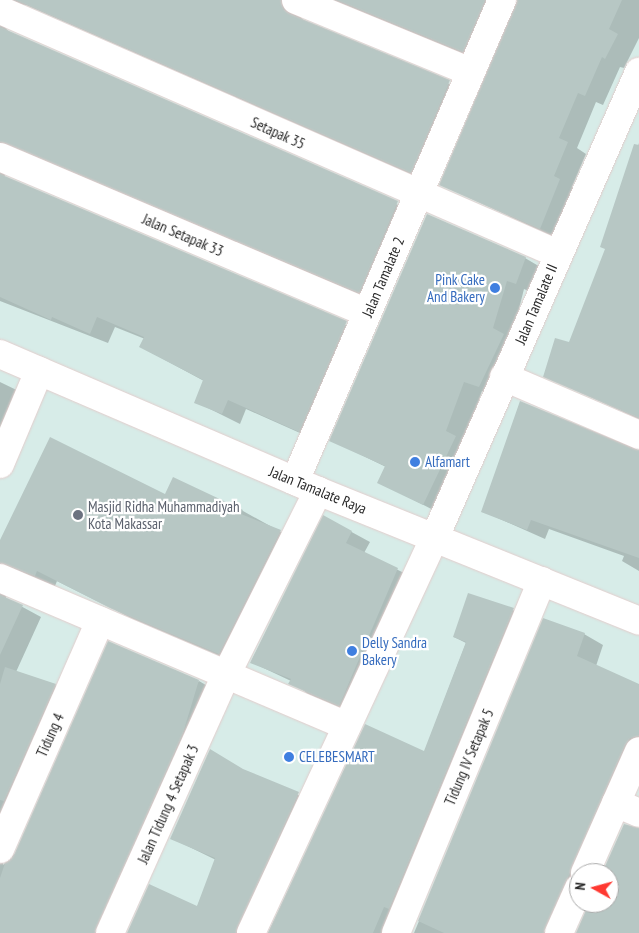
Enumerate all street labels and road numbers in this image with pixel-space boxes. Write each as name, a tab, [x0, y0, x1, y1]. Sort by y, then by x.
street label: Setapak 35	[248, 113, 308, 153]
street label: Jalan Setapak 33	[140, 210, 226, 260]
street label: Jalan Tamalate 2	[358, 234, 408, 320]
street label: Jalan Tamalate II	[511, 261, 561, 347]
street label: Jalan Tamalate Raya	[267, 462, 369, 518]
street label: Tidung IV Setapak 5	[440, 706, 498, 808]
street label: Tidung 4	[32, 710, 68, 760]
street label: Jalan Tidung 4 Setapak 3	[134, 741, 202, 867]

